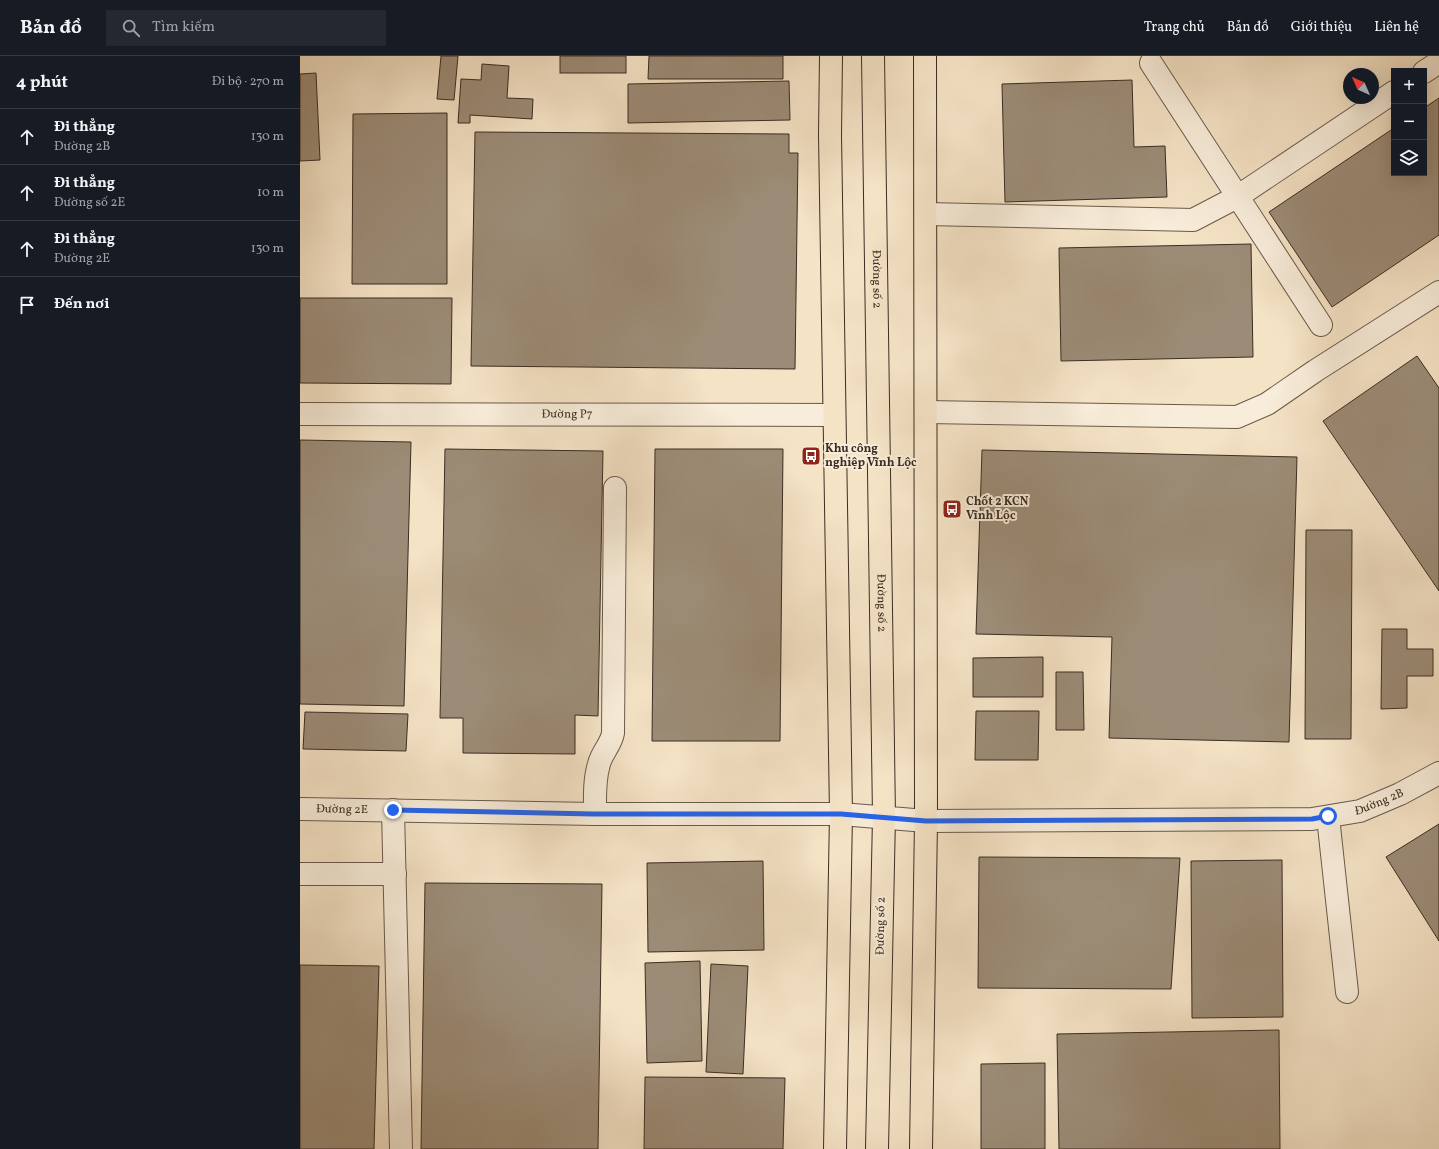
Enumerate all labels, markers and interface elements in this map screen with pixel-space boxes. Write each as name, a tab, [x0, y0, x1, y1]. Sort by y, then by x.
search box	[106, 10, 386, 46]
text: Bản đồ	[20, 15, 82, 41]
icon: search	[120, 17, 142, 39]
text: Tìm kiếm	[152, 17, 215, 38]
text: Trang chủ	[1144, 18, 1205, 37]
text: Bản đồ	[1227, 18, 1269, 37]
text: Giới thiệu	[1291, 18, 1352, 37]
text: Liên hệ	[1374, 18, 1419, 37]
north arrow	[1343, 68, 1379, 104]
map controls	[1391, 68, 1427, 176]
button: +	[1391, 68, 1427, 104]
text: 4 phút	[16, 71, 68, 94]
text: Đi bộ · 270 m	[212, 73, 284, 91]
button: −	[1391, 104, 1427, 140]
text: Đi thẳng	[54, 117, 115, 138]
icon: ahead	[16, 126, 38, 148]
text: 130 m	[251, 128, 284, 146]
text: Đường 2B	[54, 138, 110, 156]
button: layers	[1391, 140, 1427, 176]
text: Đi thẳng	[54, 173, 115, 194]
icon: ahead	[16, 182, 38, 204]
text: 10 m	[257, 184, 284, 202]
text: Đường số 2E	[54, 194, 125, 212]
text: Đi thẳng	[54, 229, 115, 250]
icon: ahead	[16, 238, 38, 260]
text: 130 m	[251, 240, 284, 258]
text: Đường 2E	[54, 250, 110, 268]
street label: Đường số 2	[868, 250, 885, 308]
icon: arrive	[16, 294, 38, 316]
text: Đến nơi	[54, 294, 110, 315]
street label: Đường P7	[541, 406, 593, 423]
place label: Khu công nghiệp Vĩnh Lộc	[825, 441, 917, 471]
bus stop icon: Khu công nghiệp Vĩnh Lộc	[800, 445, 822, 467]
place label: Chốt 2 KCN Vĩnh Lộc	[966, 494, 1029, 524]
bus stop icon: Chốt 2 KCN Vĩnh Lộc	[941, 498, 963, 520]
street label: Đường số 2	[872, 574, 889, 632]
street label: Đường 2B	[1354, 785, 1406, 820]
street label: Đường 2E	[316, 801, 368, 818]
route end	[384, 801, 402, 819]
route start	[1319, 807, 1337, 825]
street label: Đường số 2	[872, 897, 890, 955]

